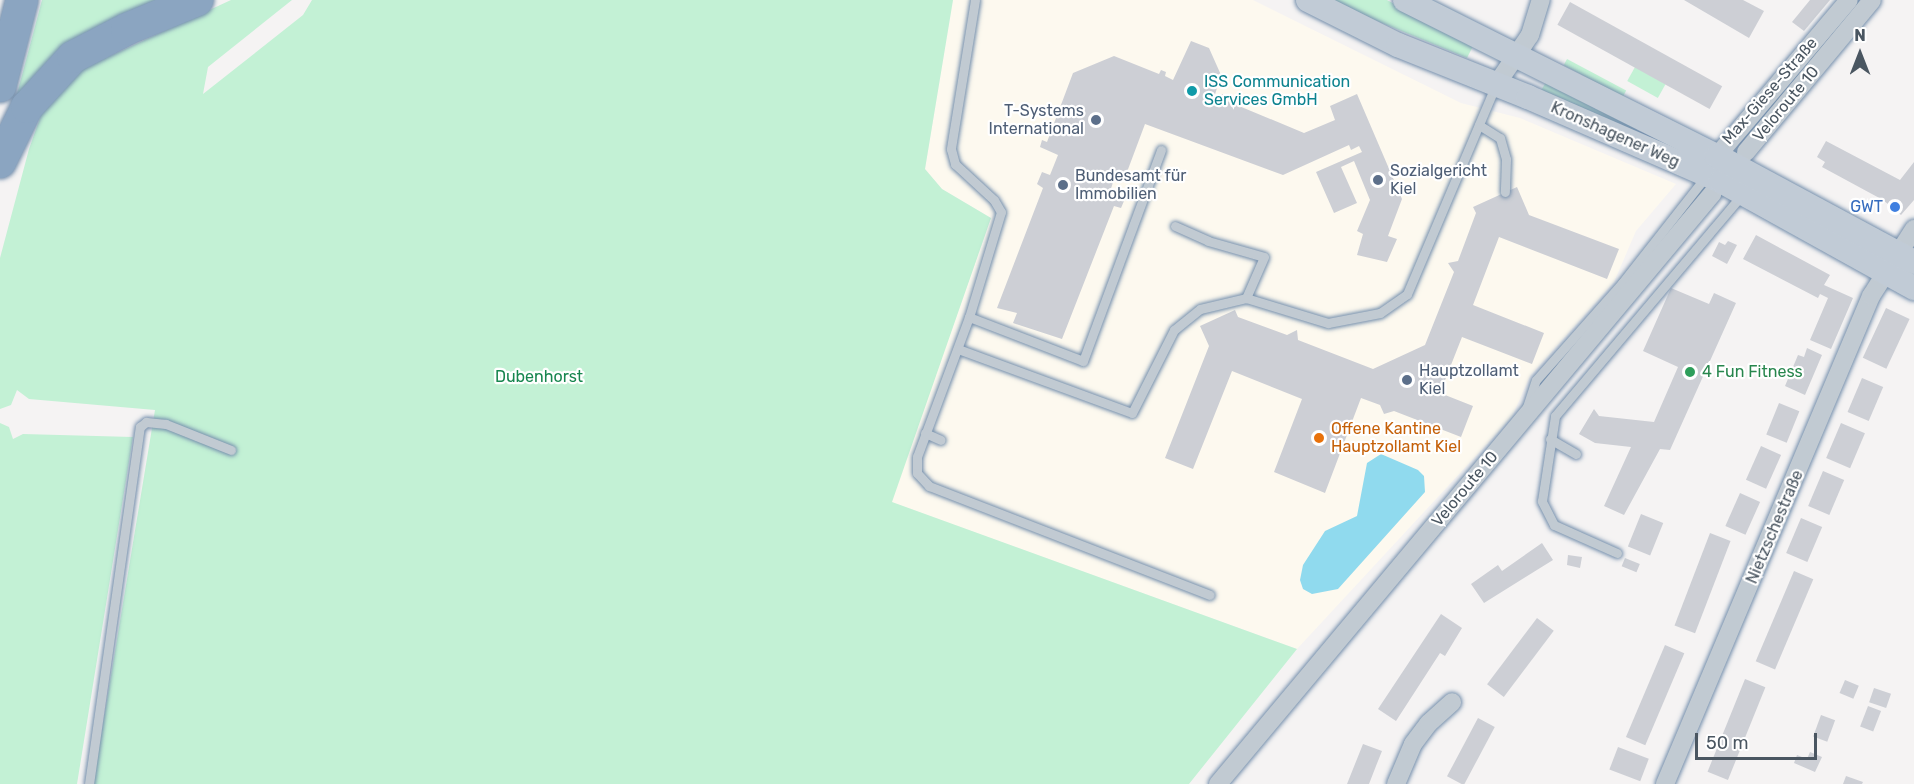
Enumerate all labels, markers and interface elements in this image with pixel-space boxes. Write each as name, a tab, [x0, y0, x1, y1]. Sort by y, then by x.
north arrow	[1830, 24, 1890, 84]
text: N	[1854, 26, 1866, 45]
street label: Max-Giese-Straße	[1718, 34, 1822, 148]
street label: Veloroute 10	[1749, 62, 1823, 146]
place label: ISS Communication Services GmbH	[1204, 72, 1350, 110]
marker: ISS Communication Services GmbH	[1185, 84, 1199, 98]
street label: Kronshagener Weg	[1547, 98, 1683, 172]
place label: T-Systems International	[989, 101, 1084, 139]
marker: T-Systems International	[1089, 113, 1103, 127]
place label: Sozialgericht Kiel	[1390, 161, 1487, 199]
place label: Bundesamt für Immobilien	[1075, 166, 1187, 204]
marker: Sozialgericht Kiel	[1371, 173, 1385, 187]
marker: Bundesamt für Immobilien	[1056, 178, 1070, 192]
place label: GWT	[1850, 197, 1883, 217]
marker: GWT	[1888, 200, 1902, 214]
place label: Hauptzollamt Kiel	[1419, 361, 1519, 399]
place label: 4 Fun Fitness	[1702, 362, 1803, 382]
marker: 4 Fun Fitness	[1683, 365, 1697, 379]
park label: Dubenhorst	[495, 367, 583, 387]
marker: Hauptzollamt Kiel	[1400, 373, 1414, 387]
place label: Offene Kantine Hauptzollamt Kiel	[1331, 419, 1461, 457]
marker: Offene Kantine Hauptzollamt Kiel	[1312, 431, 1326, 445]
street label: Veloroute 10	[1428, 447, 1502, 531]
street label: Nietzschestraße	[1742, 467, 1808, 587]
scale bar	[1698, 721, 1820, 759]
text: 50 m	[1706, 732, 1749, 754]

